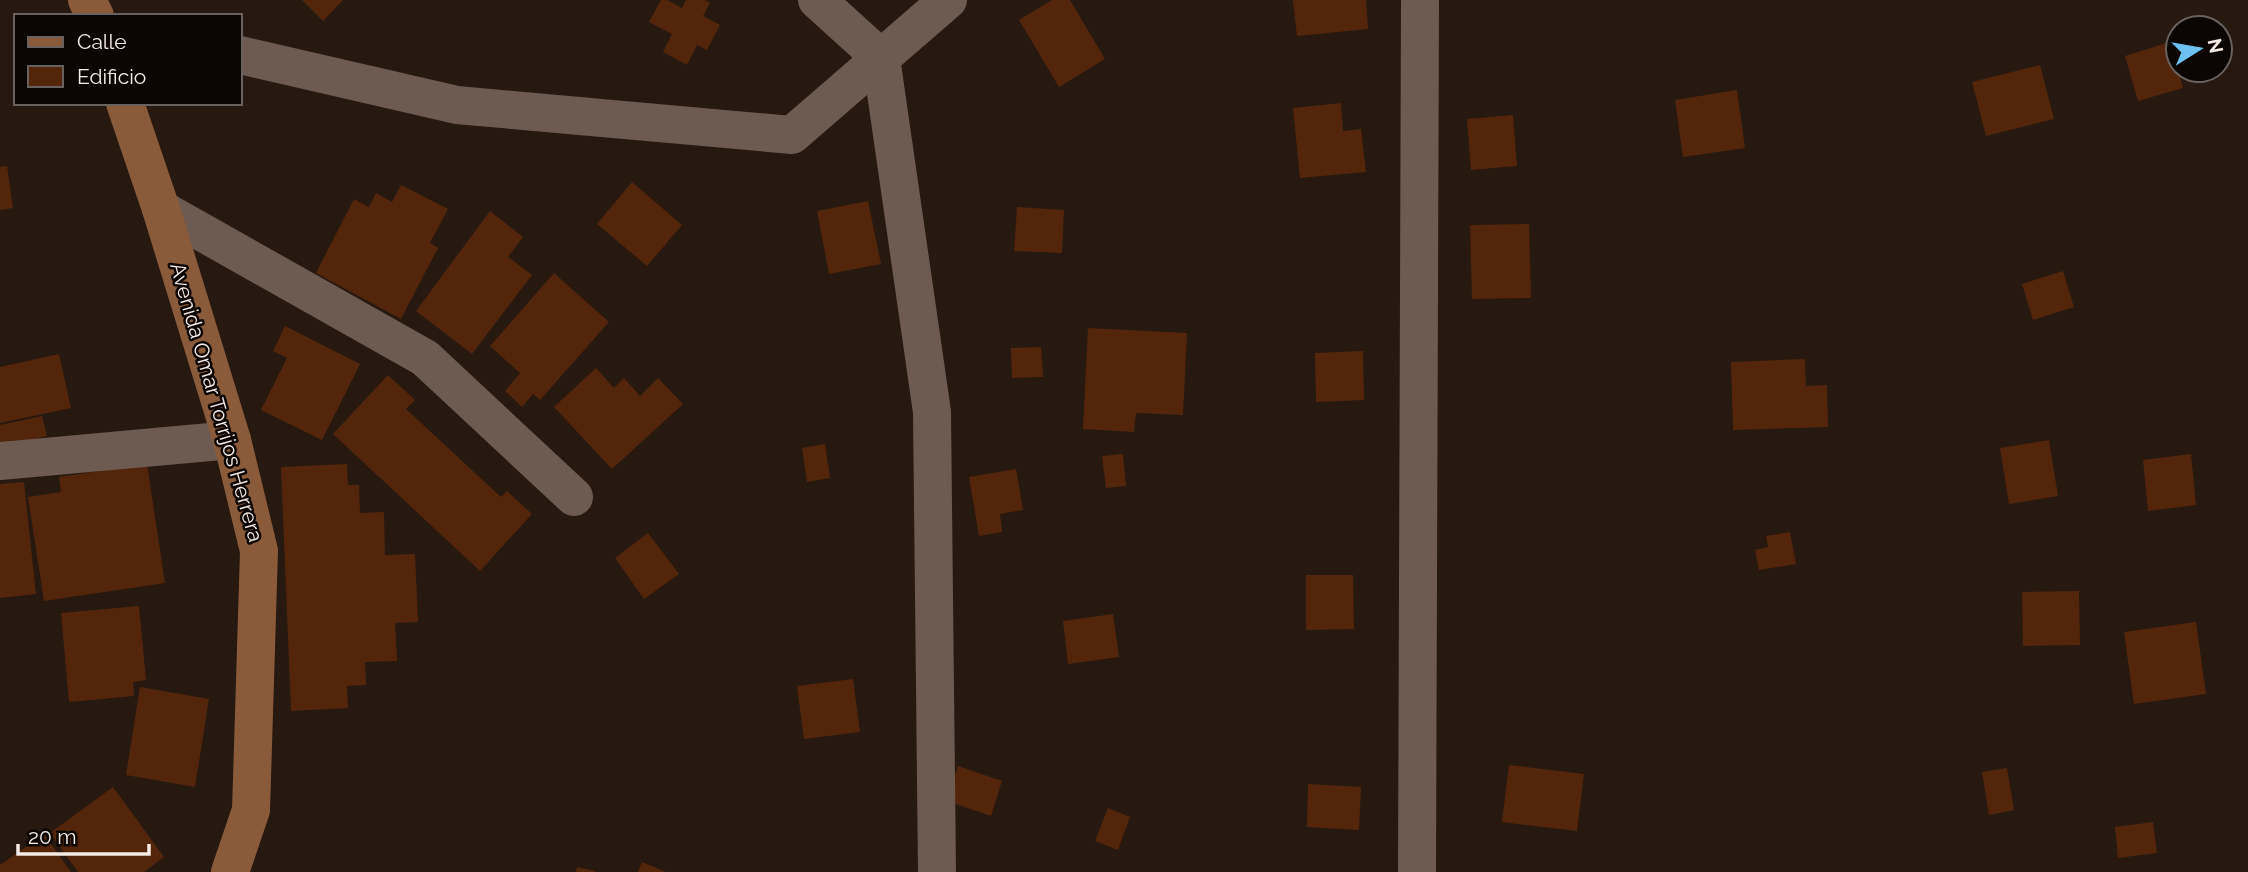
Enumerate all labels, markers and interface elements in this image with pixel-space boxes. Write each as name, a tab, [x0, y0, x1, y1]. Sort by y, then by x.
legend	[14, 14, 242, 105]
north arrow	[2164, 14, 2234, 84]
text: Calle	[77, 29, 127, 54]
text: N	[2204, 37, 2228, 55]
text: Edificio	[77, 64, 146, 89]
street label: Avenida Omar Torrijos Herrera	[165, 259, 269, 545]
scale bar	[18, 812, 149, 856]
text: 20 m	[28, 824, 76, 849]

